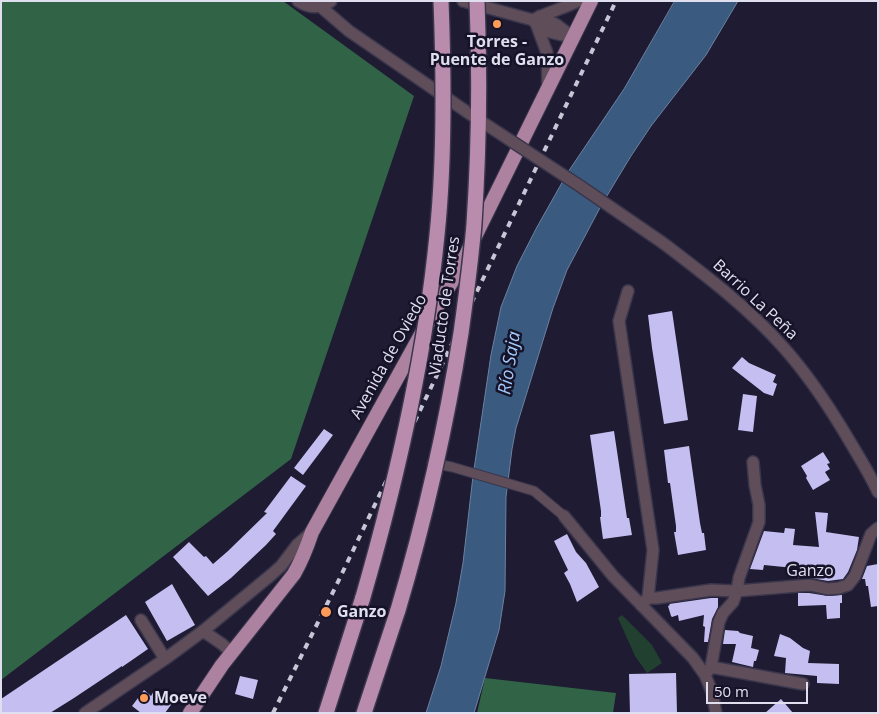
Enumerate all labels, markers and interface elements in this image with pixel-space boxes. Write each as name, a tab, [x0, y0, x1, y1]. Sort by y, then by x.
marker: Torres - Puente de Ganzo	[491, 18, 503, 30]
place label: Torres - Puente de Ganzo	[430, 32, 564, 70]
street label: Viaducto de Torres	[426, 235, 464, 377]
street label: Barrio La Peña	[709, 256, 801, 344]
street label: Avenida de Oviedo	[347, 291, 431, 423]
water label: Río Saja	[494, 330, 526, 396]
street label: Ganzo	[786, 561, 834, 581]
place label: Ganzo	[337, 602, 386, 622]
marker: Ganzo	[319, 605, 333, 619]
scale bar	[709, 672, 812, 704]
text: 50 m	[714, 681, 749, 701]
place label: Moeve	[154, 688, 207, 708]
marker: Moeve	[138, 692, 150, 704]

